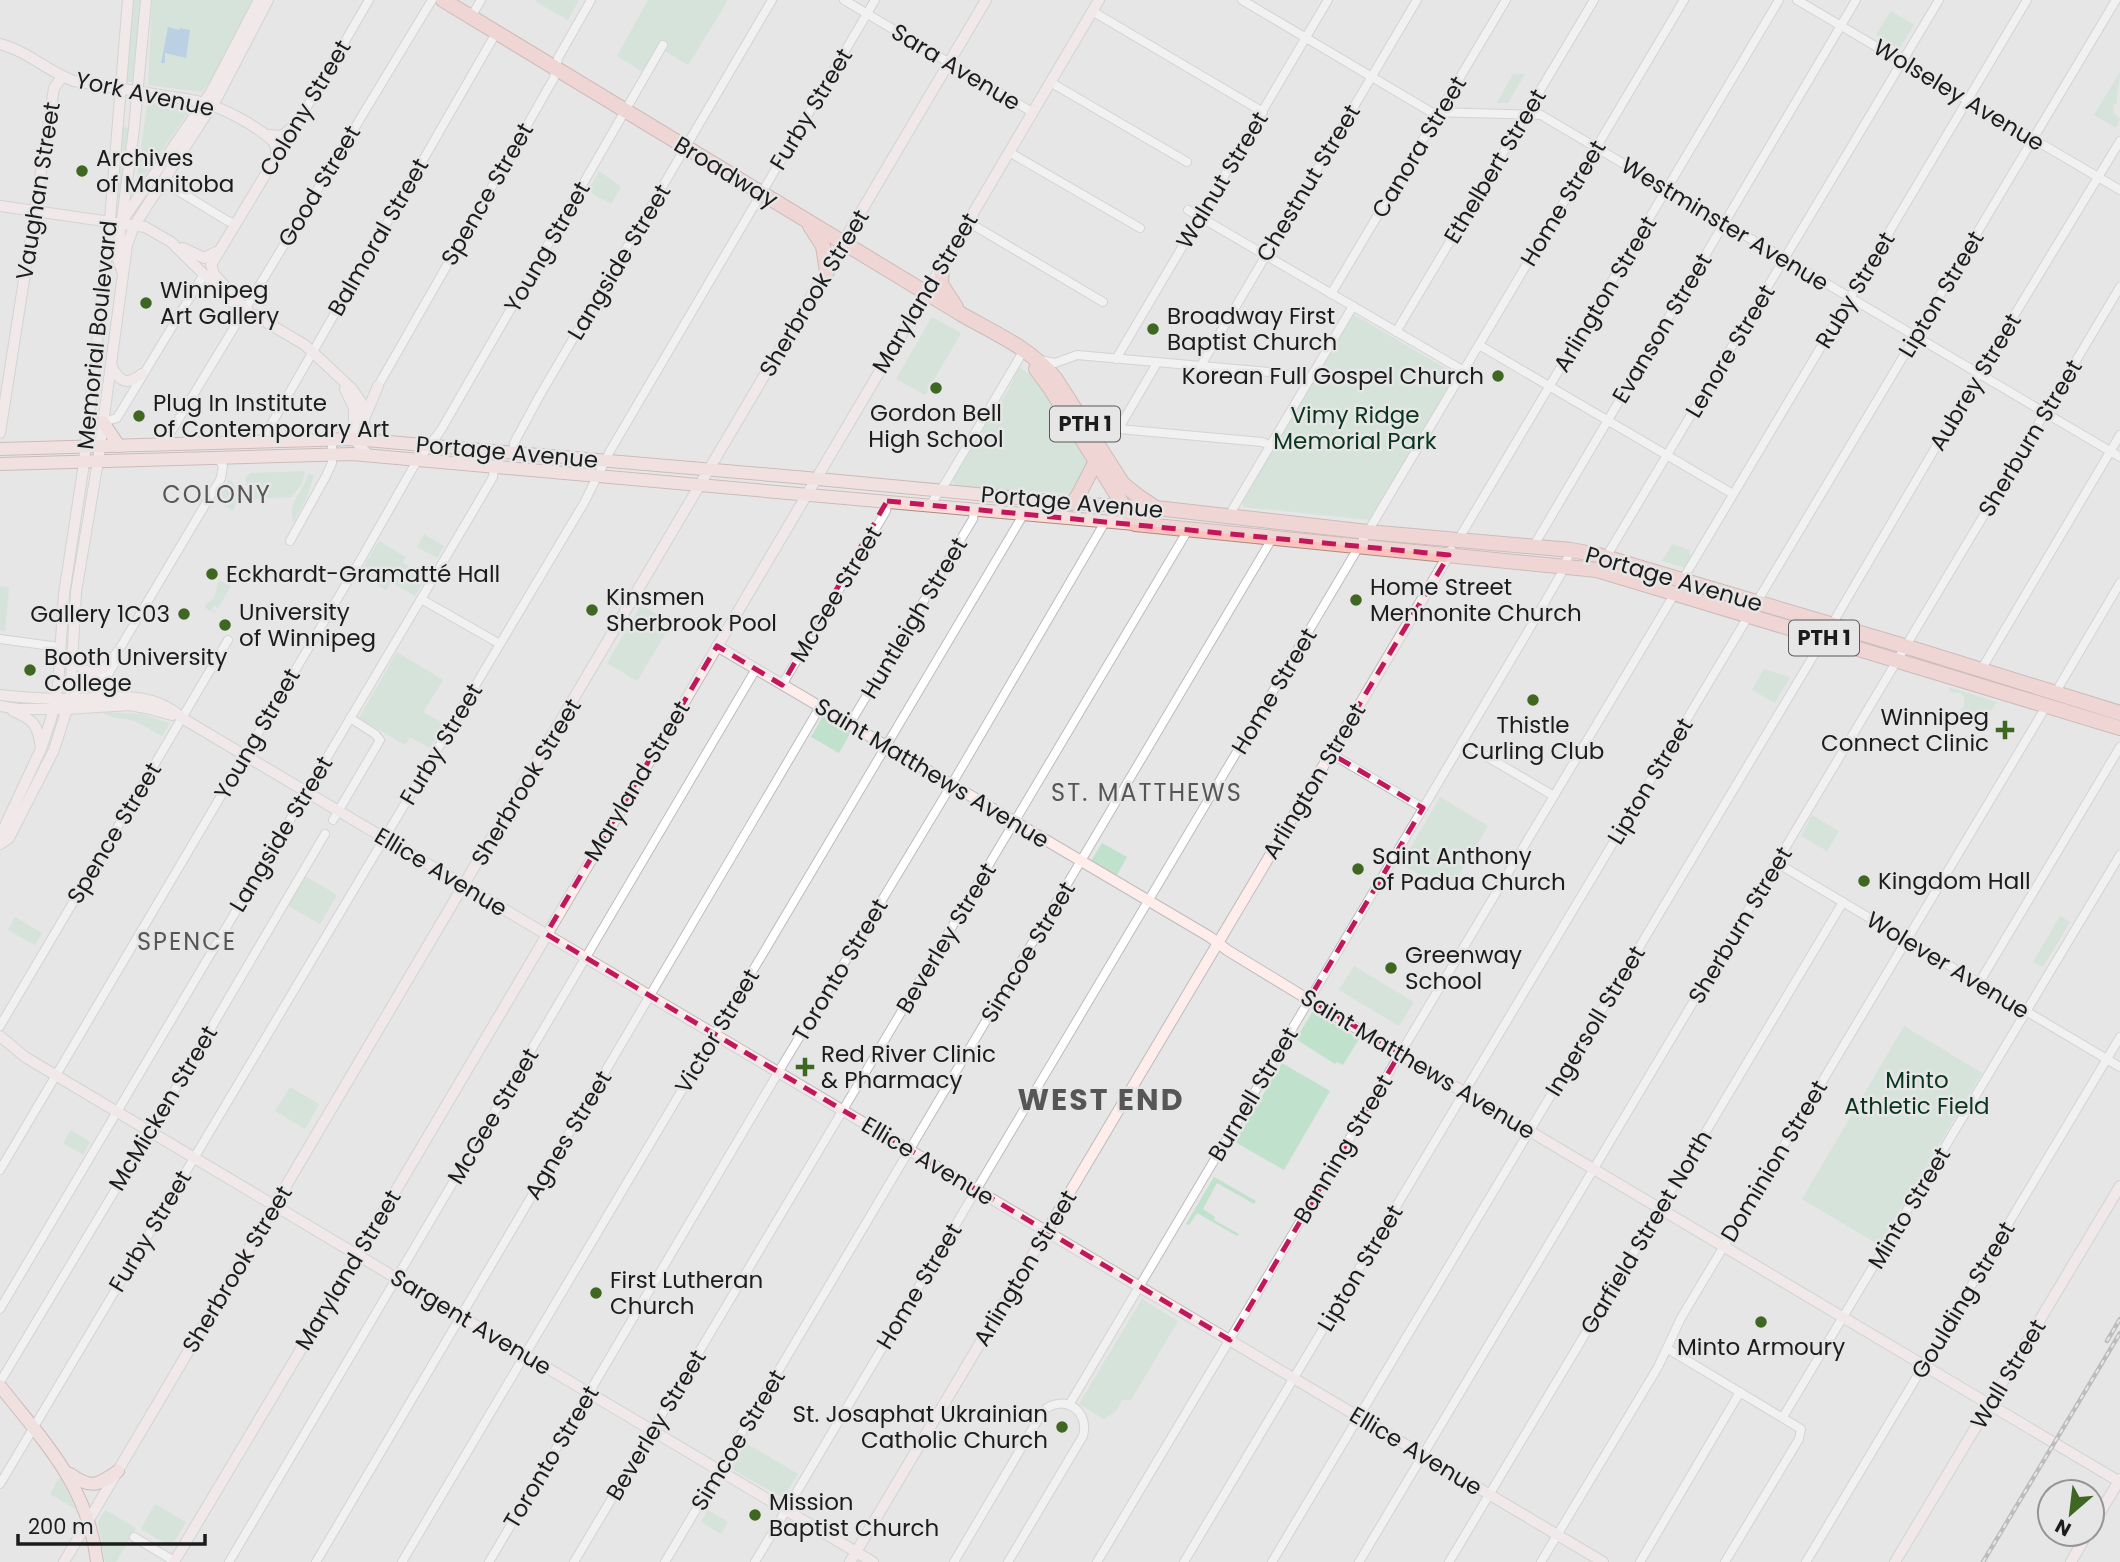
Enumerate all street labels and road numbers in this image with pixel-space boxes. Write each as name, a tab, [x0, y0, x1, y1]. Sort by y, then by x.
street label: Sara Avenue	[885, 16, 1027, 118]
street label: Wolseley Avenue	[1867, 31, 2051, 159]
street label: Colony Street	[252, 34, 358, 182]
street label: Furby Street	[762, 42, 860, 176]
street label: York Avenue	[73, 64, 217, 124]
street label: Canora Street	[1364, 70, 1474, 224]
street label: Ethelbert Street	[1436, 83, 1554, 249]
street label: Chestnut Street	[1248, 98, 1368, 268]
street label: Vaughan Street	[8, 100, 68, 282]
street label: Walnut Street	[1168, 105, 1276, 255]
street label: Spence Street	[433, 117, 541, 271]
street label: Good Street	[270, 119, 368, 253]
street label: Broadway	[668, 128, 784, 216]
street label: Home Street	[1513, 134, 1613, 272]
street label: Westminster Avenue	[1615, 149, 1835, 299]
street label: Balmoral Street	[320, 152, 436, 322]
street label: Young Street	[496, 176, 598, 318]
street label: Langside Street	[560, 178, 678, 346]
street label: Sherbrook Street	[751, 203, 877, 383]
street label: Maryland Street	[864, 207, 986, 379]
street label: Arlington Street	[1546, 210, 1664, 378]
street label: Memorial Boulevard	[69, 219, 125, 451]
street label: Lipton Street	[1891, 225, 1991, 363]
street label: Ruby Street	[1808, 226, 1902, 354]
street label: Evanson Street	[1605, 247, 1719, 409]
street label: Lenore Street	[1678, 278, 1782, 424]
street label: Aubrey Street	[1921, 307, 2029, 457]
street label: Sherburn Street	[1970, 353, 2090, 523]
road number: PTH 1	[1050, 406, 1120, 442]
street label: Portage Avenue	[415, 428, 599, 476]
street label: Portage Avenue	[980, 478, 1164, 526]
street label: McGee Street	[783, 520, 889, 668]
street label: Huntleigh Street	[853, 531, 975, 705]
street label: Portage Avenue	[1582, 538, 1766, 620]
road number: PTH 1	[1789, 620, 1859, 656]
street label: Home Street	[1224, 622, 1324, 760]
street label: Young Street	[206, 663, 308, 805]
street label: Furby Street	[392, 677, 490, 811]
street label: Saint Matthews Avenue	[809, 690, 1055, 856]
street label: Sherbrook Street	[463, 692, 589, 872]
street label: Maryland Street	[576, 695, 698, 867]
street label: Arlington Street	[1255, 697, 1373, 865]
street label: Lipton Street	[1600, 712, 1700, 850]
street label: Langside Street	[222, 750, 340, 918]
street label: Spence Street	[59, 756, 169, 910]
street label: Ellice Avenue	[369, 820, 513, 924]
street label: Sherburn Street	[1680, 840, 1800, 1010]
street label: Beverley Street	[888, 857, 1004, 1019]
street label: Simcoe Street	[973, 875, 1083, 1029]
street label: Toronto Street	[785, 892, 895, 1048]
street label: Wolever Avenue	[1860, 904, 2036, 1026]
street label: Ingersoll Street	[1537, 940, 1653, 1102]
street label: Victor Street	[667, 963, 767, 1099]
street label: Saint Matthews Avenue	[1295, 981, 1541, 1147]
street label: McMicken Street	[101, 1019, 225, 1197]
street label: Burnell Street	[1200, 1021, 1306, 1167]
street label: McGee Street	[440, 1042, 546, 1190]
street label: Agnes Street	[517, 1064, 619, 1206]
street label: Banning Street	[1286, 1069, 1400, 1229]
street label: Dominion Street	[1713, 1074, 1835, 1248]
street label: Ellice Avenue	[856, 1109, 1000, 1213]
street label: Garfield Street North	[1572, 1124, 1720, 1340]
street label: Minto Street	[1860, 1141, 1958, 1275]
street label: Furby Street	[101, 1164, 199, 1298]
street label: Sherbrook Street	[174, 1179, 300, 1359]
street label: Maryland Street	[287, 1184, 409, 1356]
street label: Arlington Street	[966, 1184, 1084, 1352]
street label: Lipton Street	[1310, 1199, 1410, 1337]
street label: Goulding Street	[1903, 1215, 2023, 1385]
street label: Home Street	[869, 1217, 969, 1355]
street label: Sargent Avenue	[384, 1261, 558, 1383]
street label: Wall Street	[1963, 1313, 2053, 1435]
street label: Beverley Street	[598, 1344, 714, 1506]
street label: Simcoe Street	[683, 1363, 793, 1517]
street label: Toronto Street	[496, 1379, 606, 1535]
street label: Ellice Avenue	[1344, 1399, 1488, 1503]

